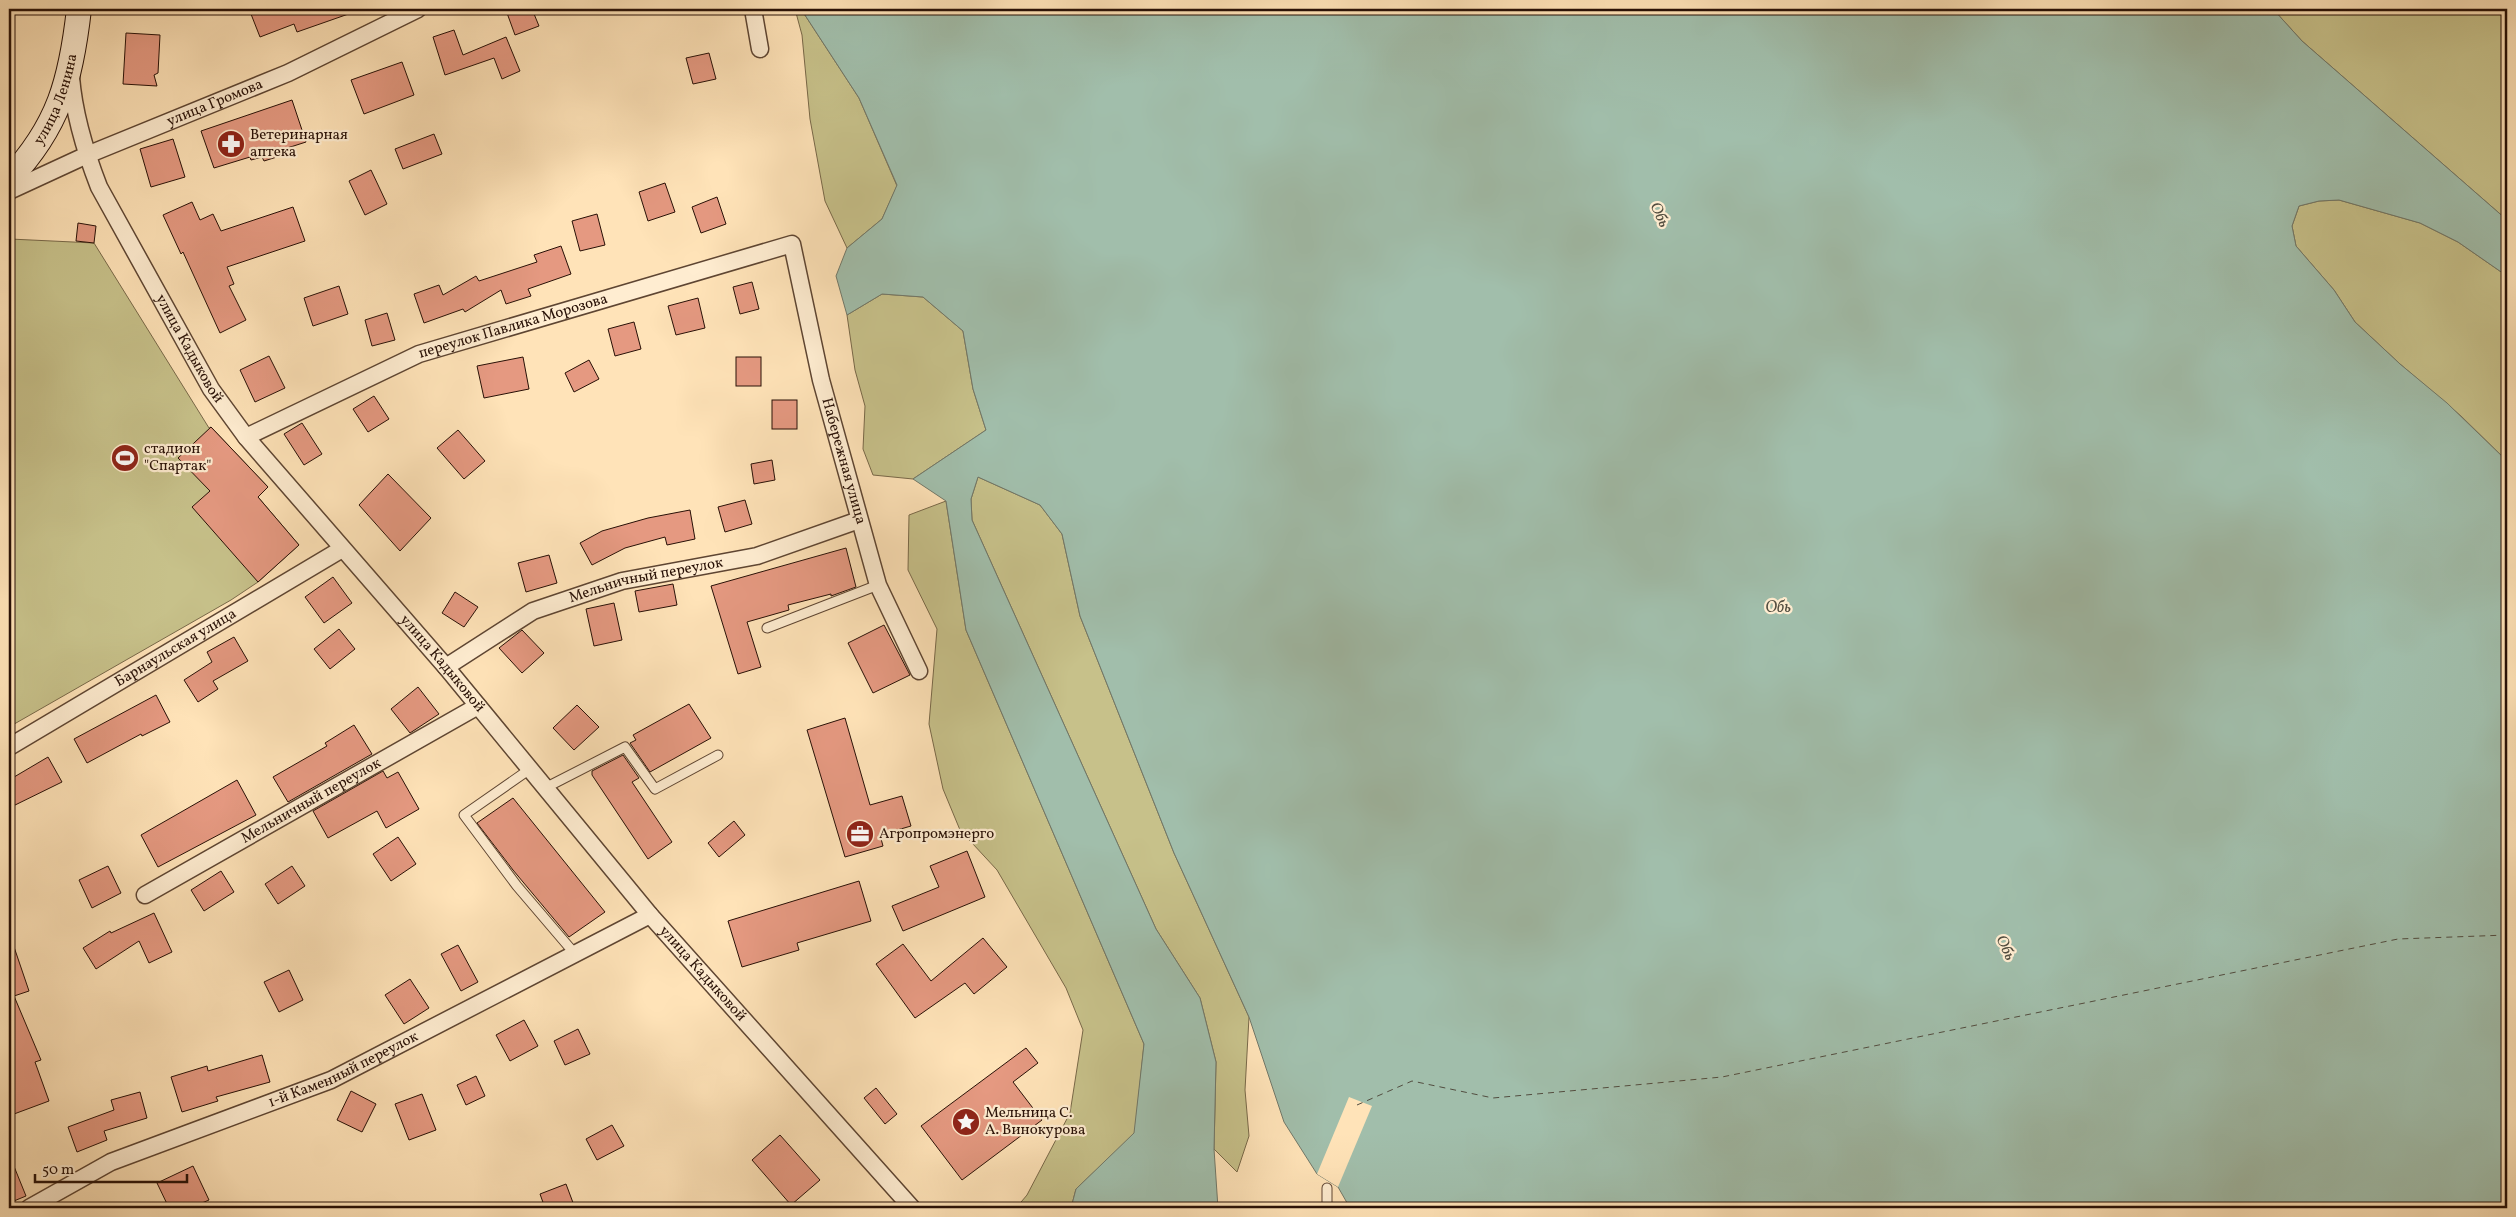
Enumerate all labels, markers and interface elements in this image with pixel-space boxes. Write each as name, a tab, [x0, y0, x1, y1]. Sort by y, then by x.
street label: улица Ленина	[29, 52, 83, 149]
street label: улица Громова	[163, 74, 266, 132]
place label: Ветеринарная аптека	[250, 125, 348, 163]
pharmacy icon: Ветеринарная аптека	[216, 129, 246, 159]
water label: Обь	[1644, 199, 1675, 232]
street label: переулок Павлика Морозова	[416, 288, 610, 364]
street label: улица Кадыковой	[150, 290, 228, 407]
street label: Набережная улица	[816, 396, 871, 527]
place label: стадион "Спартак"	[144, 439, 211, 477]
sports icon: стадион "Спартак"	[110, 443, 140, 473]
street label: Мельничный переулок	[566, 552, 725, 609]
water label: Обь	[1765, 597, 1791, 619]
street label: Барнаульская улица	[111, 603, 241, 692]
street label: улица Кадыковой	[395, 610, 490, 717]
street label: Мельничный переулок	[237, 753, 385, 849]
office icon: Агропромэнерго	[845, 819, 875, 849]
place label: Агропромэнерго	[879, 824, 994, 845]
street label: улица Кадыковой	[654, 921, 751, 1026]
water label: Обь	[1990, 932, 2021, 965]
street label: 1-й Каменный переулок	[265, 1026, 422, 1113]
place label: Мельница С. А. Винокурова	[985, 1103, 1085, 1141]
place icon: Мельница С. А. Винокурова	[951, 1107, 981, 1137]
scale bar	[35, 1152, 188, 1184]
text: 50 m	[42, 1160, 74, 1181]

